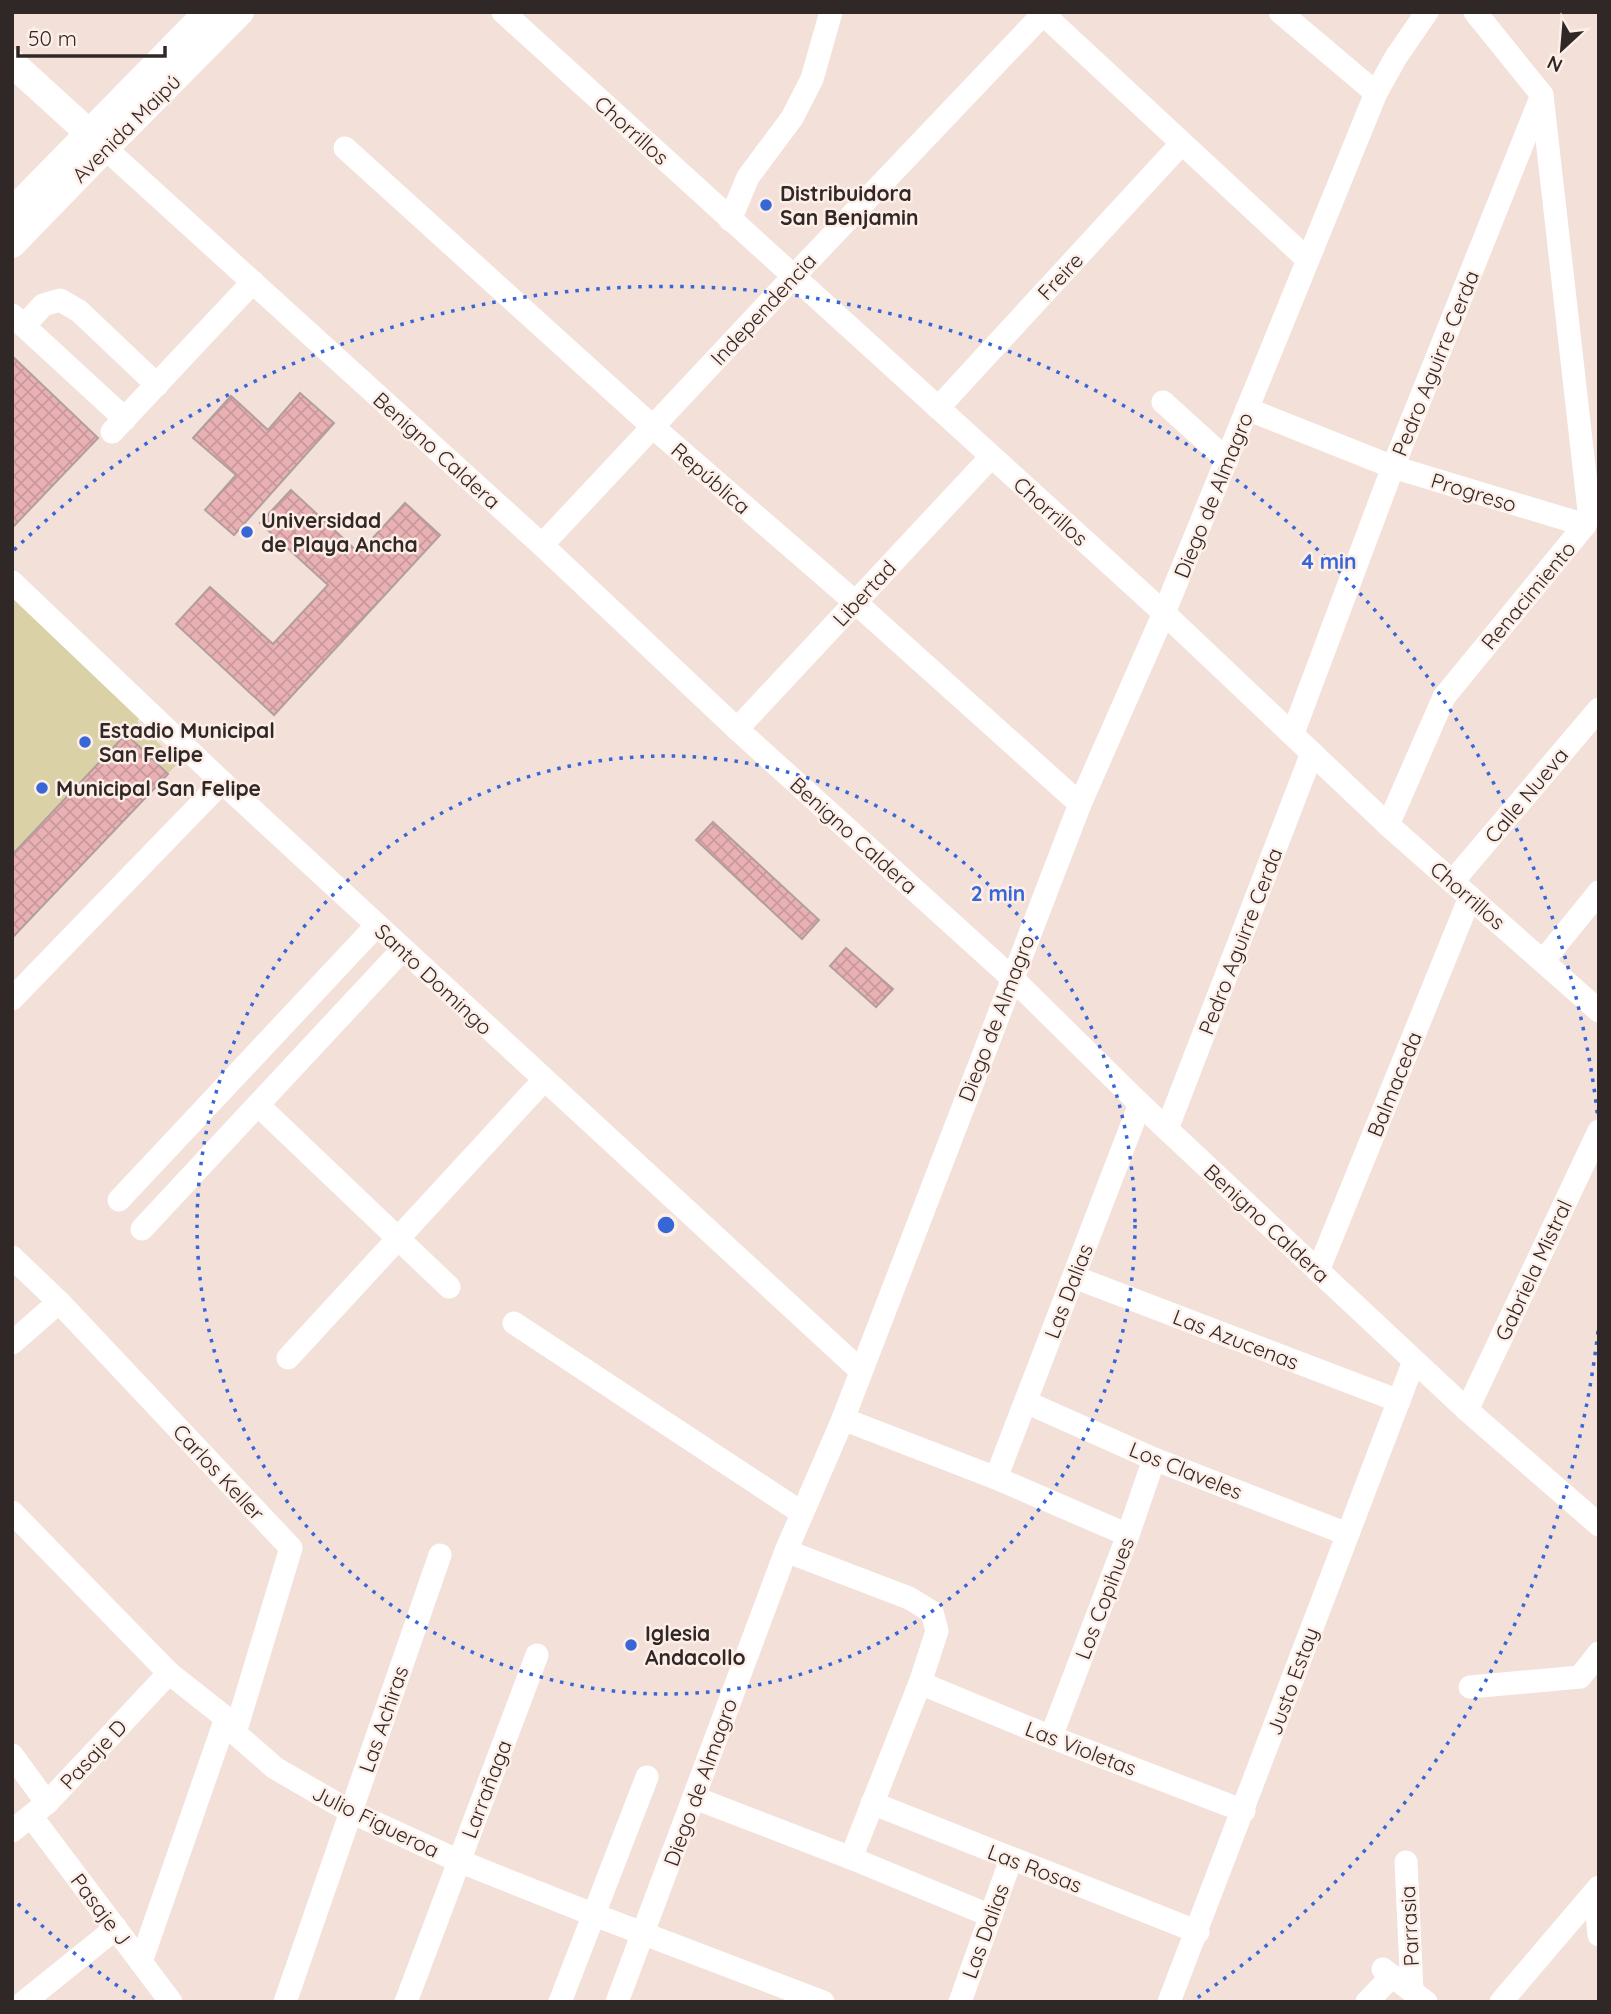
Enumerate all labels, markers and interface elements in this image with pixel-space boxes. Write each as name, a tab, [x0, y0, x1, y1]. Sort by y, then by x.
scale bar	[18, 14, 164, 58]
north arrow	[1527, 14, 1597, 84]
text: 50 m	[28, 25, 77, 51]
text: N	[1543, 50, 1566, 78]
street label: Avenida Maipú	[66, 68, 186, 188]
street label: Chorrillos	[589, 90, 675, 170]
place label: Distribuidora San Benjamin	[780, 180, 919, 230]
marker: Distribuidora San Benjamin	[758, 197, 774, 213]
street label: Freire	[1032, 247, 1088, 305]
street label: Independencia	[705, 248, 821, 370]
street label: Pedro Aguirre Cerda	[1386, 266, 1484, 460]
street label: Benigno Caldera	[368, 386, 506, 514]
street label: Diego de Almagro	[1168, 408, 1258, 582]
street label: República	[666, 437, 756, 519]
street label: Progreso	[1428, 467, 1520, 517]
street label: Chorrillos	[1008, 471, 1094, 551]
place label: Universidad de Playa Ancha	[261, 507, 418, 557]
marker: Universidad de Playa Ancha	[239, 524, 255, 540]
street label: Renacimiento	[1475, 536, 1581, 654]
text: 4 min	[1301, 548, 1357, 574]
street label: Libertad	[827, 555, 901, 631]
place label: Estadio Municipal San Felipe	[99, 717, 275, 767]
marker: Estadio Municipal San Felipe	[77, 734, 93, 750]
street label: Calle Nueva	[1479, 742, 1573, 848]
street label: Benigno Caldera	[785, 771, 923, 899]
place label: Municipal San Felipe	[56, 775, 261, 801]
marker: Municipal San Felipe	[34, 780, 50, 796]
street label: Pedro Aguirre Cerda	[1192, 844, 1288, 1038]
street label: Chorrillos	[1425, 855, 1511, 935]
text: 2 min	[971, 880, 1025, 906]
street label: Santo Domingo	[370, 918, 498, 1040]
street label: Diego de Almagro	[952, 931, 1040, 1105]
street label: Balmaceda	[1361, 1028, 1427, 1140]
street label: Benigno Caldera	[1199, 1158, 1335, 1288]
street label: Gabriela Mistral	[1489, 1195, 1577, 1345]
centre of rings	[654, 1213, 678, 1237]
street label: Las Dalias	[1038, 1240, 1098, 1342]
street label: Las Azucenas	[1169, 1303, 1303, 1375]
street label: Carlos Keller	[168, 1418, 270, 1526]
street label: Los Claveles	[1126, 1436, 1246, 1504]
street label: Los Copihues	[1069, 1533, 1139, 1663]
place label: Iglesia Andacollo	[645, 1620, 746, 1670]
street label: Justo Estay	[1260, 1624, 1324, 1738]
marker: Iglesia Andacollo	[623, 1637, 639, 1653]
street label: Las Achiras	[353, 1662, 413, 1776]
street label: Diego de Almagro	[658, 1695, 742, 1869]
street label: Pasaje D	[54, 1714, 132, 1794]
street label: Las Violetas	[1022, 1715, 1140, 1781]
street label: Larrañaga	[455, 1736, 517, 1842]
street label: Julio Figueroa	[308, 1779, 444, 1863]
street label: Las Rosas	[984, 1838, 1086, 1898]
street label: Pasaje J	[66, 1868, 136, 1950]
street label: Las Dalias	[956, 1880, 1014, 1982]
street label: Parrasia	[1394, 1885, 1424, 1967]

